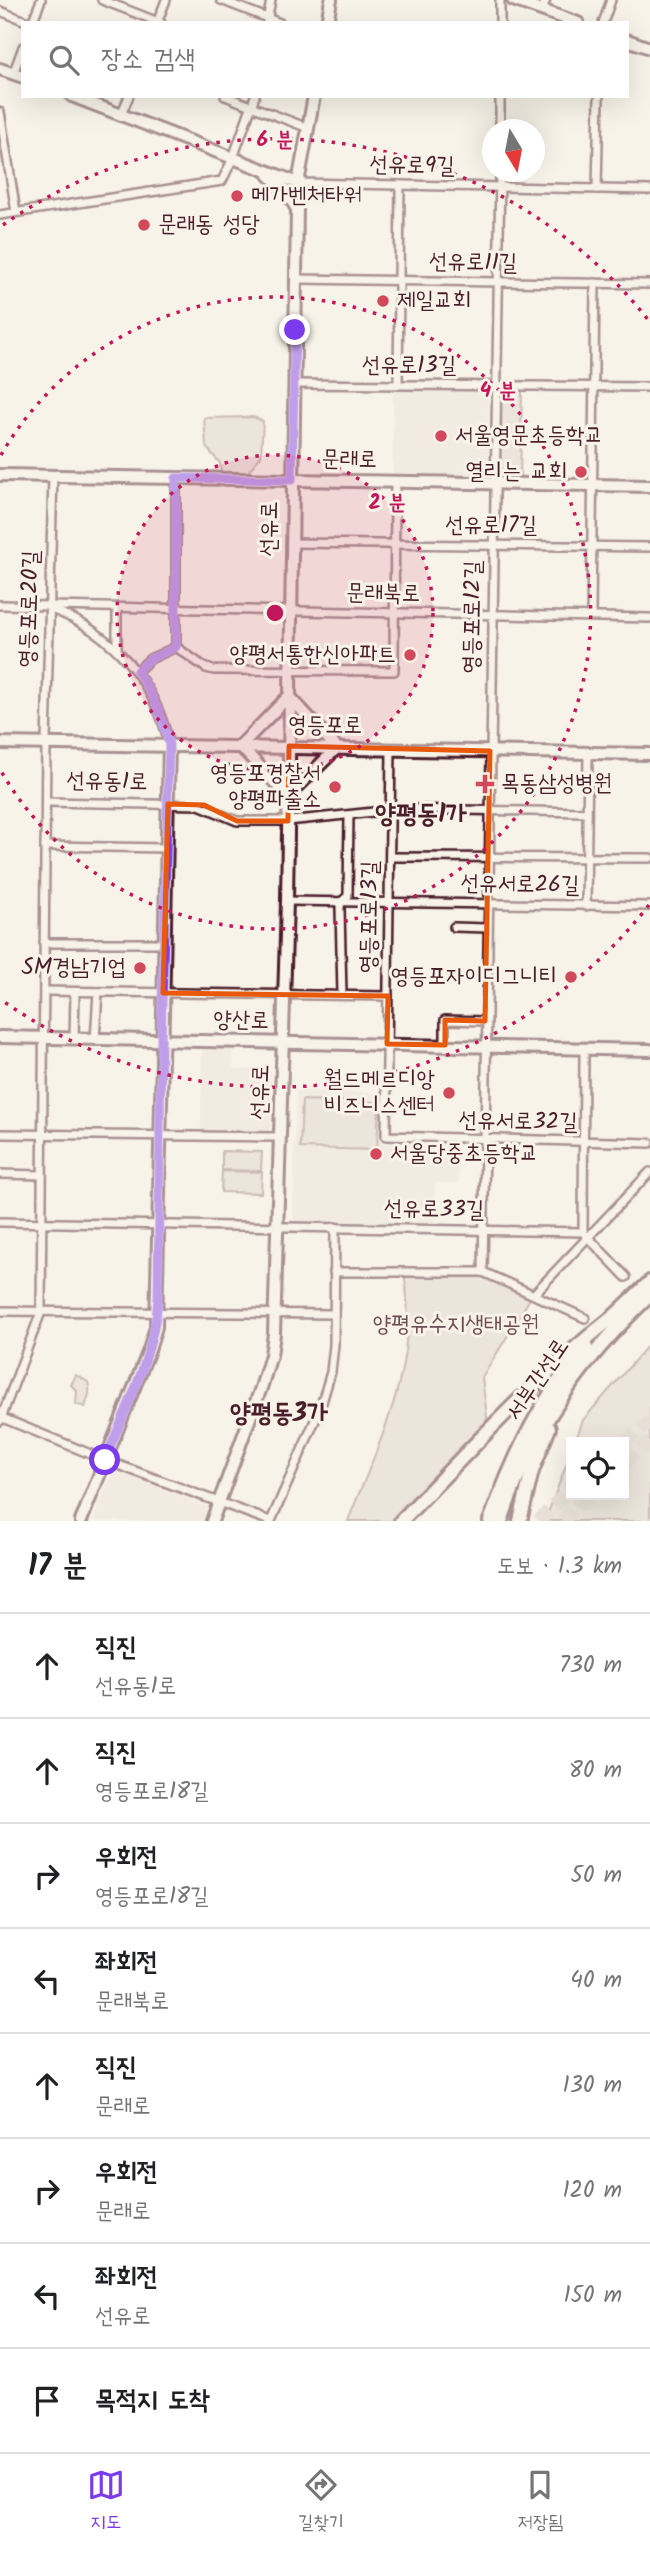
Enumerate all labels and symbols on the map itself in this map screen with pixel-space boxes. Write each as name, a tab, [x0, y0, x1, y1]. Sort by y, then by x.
north arrow	[482, 119, 545, 182]
text: 6 분	[257, 124, 293, 157]
street label: 선유로9길	[369, 147, 455, 185]
place label: 메가벤처타워	[251, 178, 362, 214]
marker: 메가벤처타워	[229, 188, 245, 204]
place label: 문래동 성당	[158, 207, 260, 243]
marker: 문래동 성당	[136, 217, 152, 233]
street label: 선유로11길	[428, 244, 518, 282]
place label: 제일교회	[397, 283, 471, 319]
marker: 제일교회	[375, 293, 391, 309]
route end	[279, 314, 310, 345]
street label: 선유로13길	[362, 348, 456, 384]
text: 4 분	[480, 375, 516, 408]
place label: 서울영문초등학교	[455, 418, 603, 454]
marker: 서울영문초등학교	[433, 428, 449, 444]
street label: 문래로	[321, 442, 377, 478]
place label: 열리는 교회	[465, 454, 567, 490]
marker: 열리는 교회	[573, 464, 589, 480]
text: 2 분	[368, 487, 406, 520]
street label: 선유로	[252, 501, 288, 557]
street label: 선유로17길	[445, 508, 537, 544]
street label: 영등포로20길	[10, 550, 50, 668]
street label: 영등포로12길	[454, 560, 492, 674]
street label: 문래북로	[346, 575, 420, 613]
centre of rings	[263, 601, 287, 625]
place label: 양평서통한신아파트	[229, 637, 396, 673]
marker: 양평서통한신아파트	[402, 647, 418, 663]
street label: 영등포로	[288, 707, 362, 745]
place label: 영등포경찰서 양평파출소	[210, 756, 321, 818]
street label: 선유동1로	[66, 763, 148, 801]
place label: 목동삼성병원	[501, 766, 612, 802]
marker: 목동삼성병원	[475, 774, 495, 794]
marker: 영등포경찰서 양평파출소	[327, 779, 343, 795]
district label: 양평동1가	[375, 794, 467, 836]
street label: 영등포로13길	[351, 860, 389, 974]
street label: 선유서로26길	[460, 866, 580, 904]
place label: SM경남기업	[22, 950, 126, 986]
place label: 영등포자이디그니티	[390, 959, 557, 995]
marker: SM경남기업	[132, 960, 148, 976]
marker: 영등포자이디그니티	[563, 969, 579, 985]
street label: 양산로	[213, 1003, 269, 1039]
place label: 월드메르디앙 비즈니스센터	[324, 1062, 435, 1124]
street label: 선유로	[242, 1064, 280, 1120]
marker: 월드메르디앙 비즈니스센터	[441, 1085, 457, 1101]
street label: 선유서로32길	[458, 1103, 578, 1141]
place label: 서울당중초등학교	[390, 1136, 538, 1172]
marker: 서울당중초등학교	[368, 1146, 384, 1162]
street label: 선유로33길	[384, 1191, 484, 1229]
park label: 양평유수지생태공원	[373, 1307, 539, 1343]
street label: 서부간선로	[497, 1332, 579, 1428]
district label: 양평동3가	[230, 1393, 328, 1435]
route start	[89, 1444, 120, 1475]

